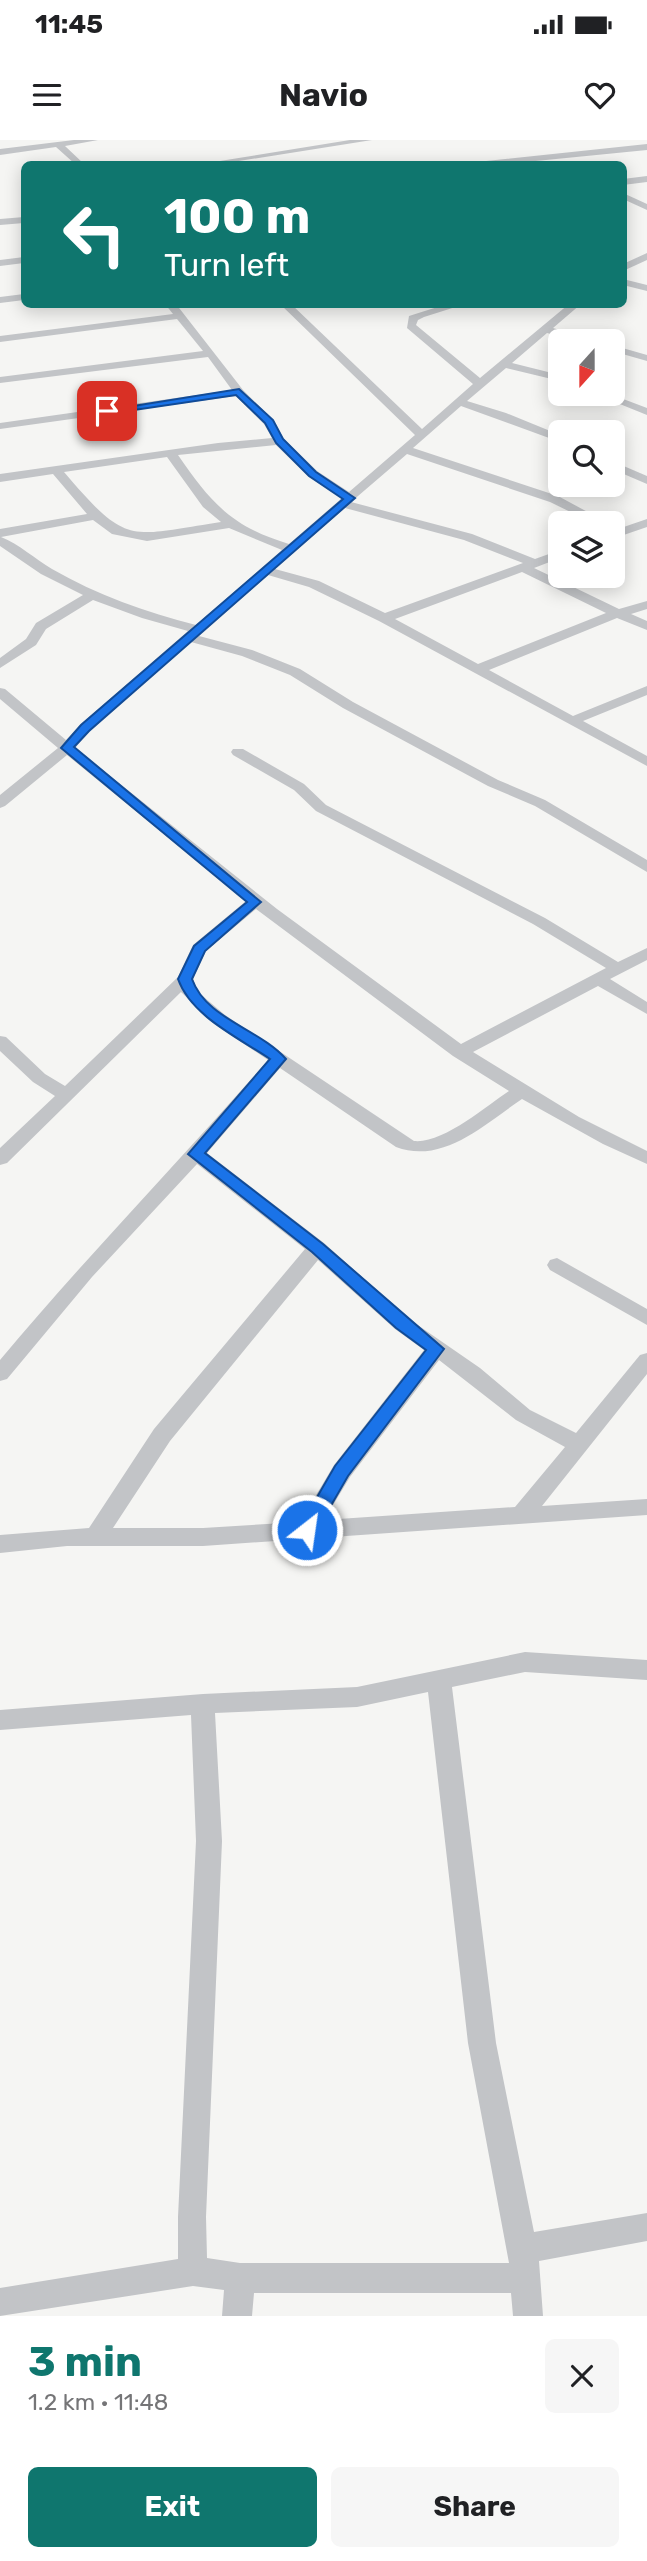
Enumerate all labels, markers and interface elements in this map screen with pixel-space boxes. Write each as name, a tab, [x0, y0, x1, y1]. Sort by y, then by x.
text: 11:45	[35, 9, 103, 40]
icon: menu	[28, 76, 66, 114]
text: Navio	[279, 76, 368, 114]
icon: heart	[581, 76, 619, 114]
text: 100 m	[164, 187, 310, 245]
icon: left	[49, 189, 140, 280]
text: Turn left	[164, 246, 289, 284]
north arrow	[548, 329, 625, 406]
map controls	[548, 329, 625, 588]
pin	[77, 381, 137, 441]
icon: arrive	[88, 392, 126, 430]
button: search	[548, 420, 625, 497]
button: layers	[548, 511, 625, 588]
position arrow	[270, 1493, 344, 1567]
text: 3 min	[28, 2337, 142, 2387]
button: close	[545, 2339, 619, 2413]
text: 1.2 km · 11:48	[28, 2388, 168, 2416]
button: Exit	[28, 2467, 317, 2547]
button: Share	[331, 2467, 619, 2547]

